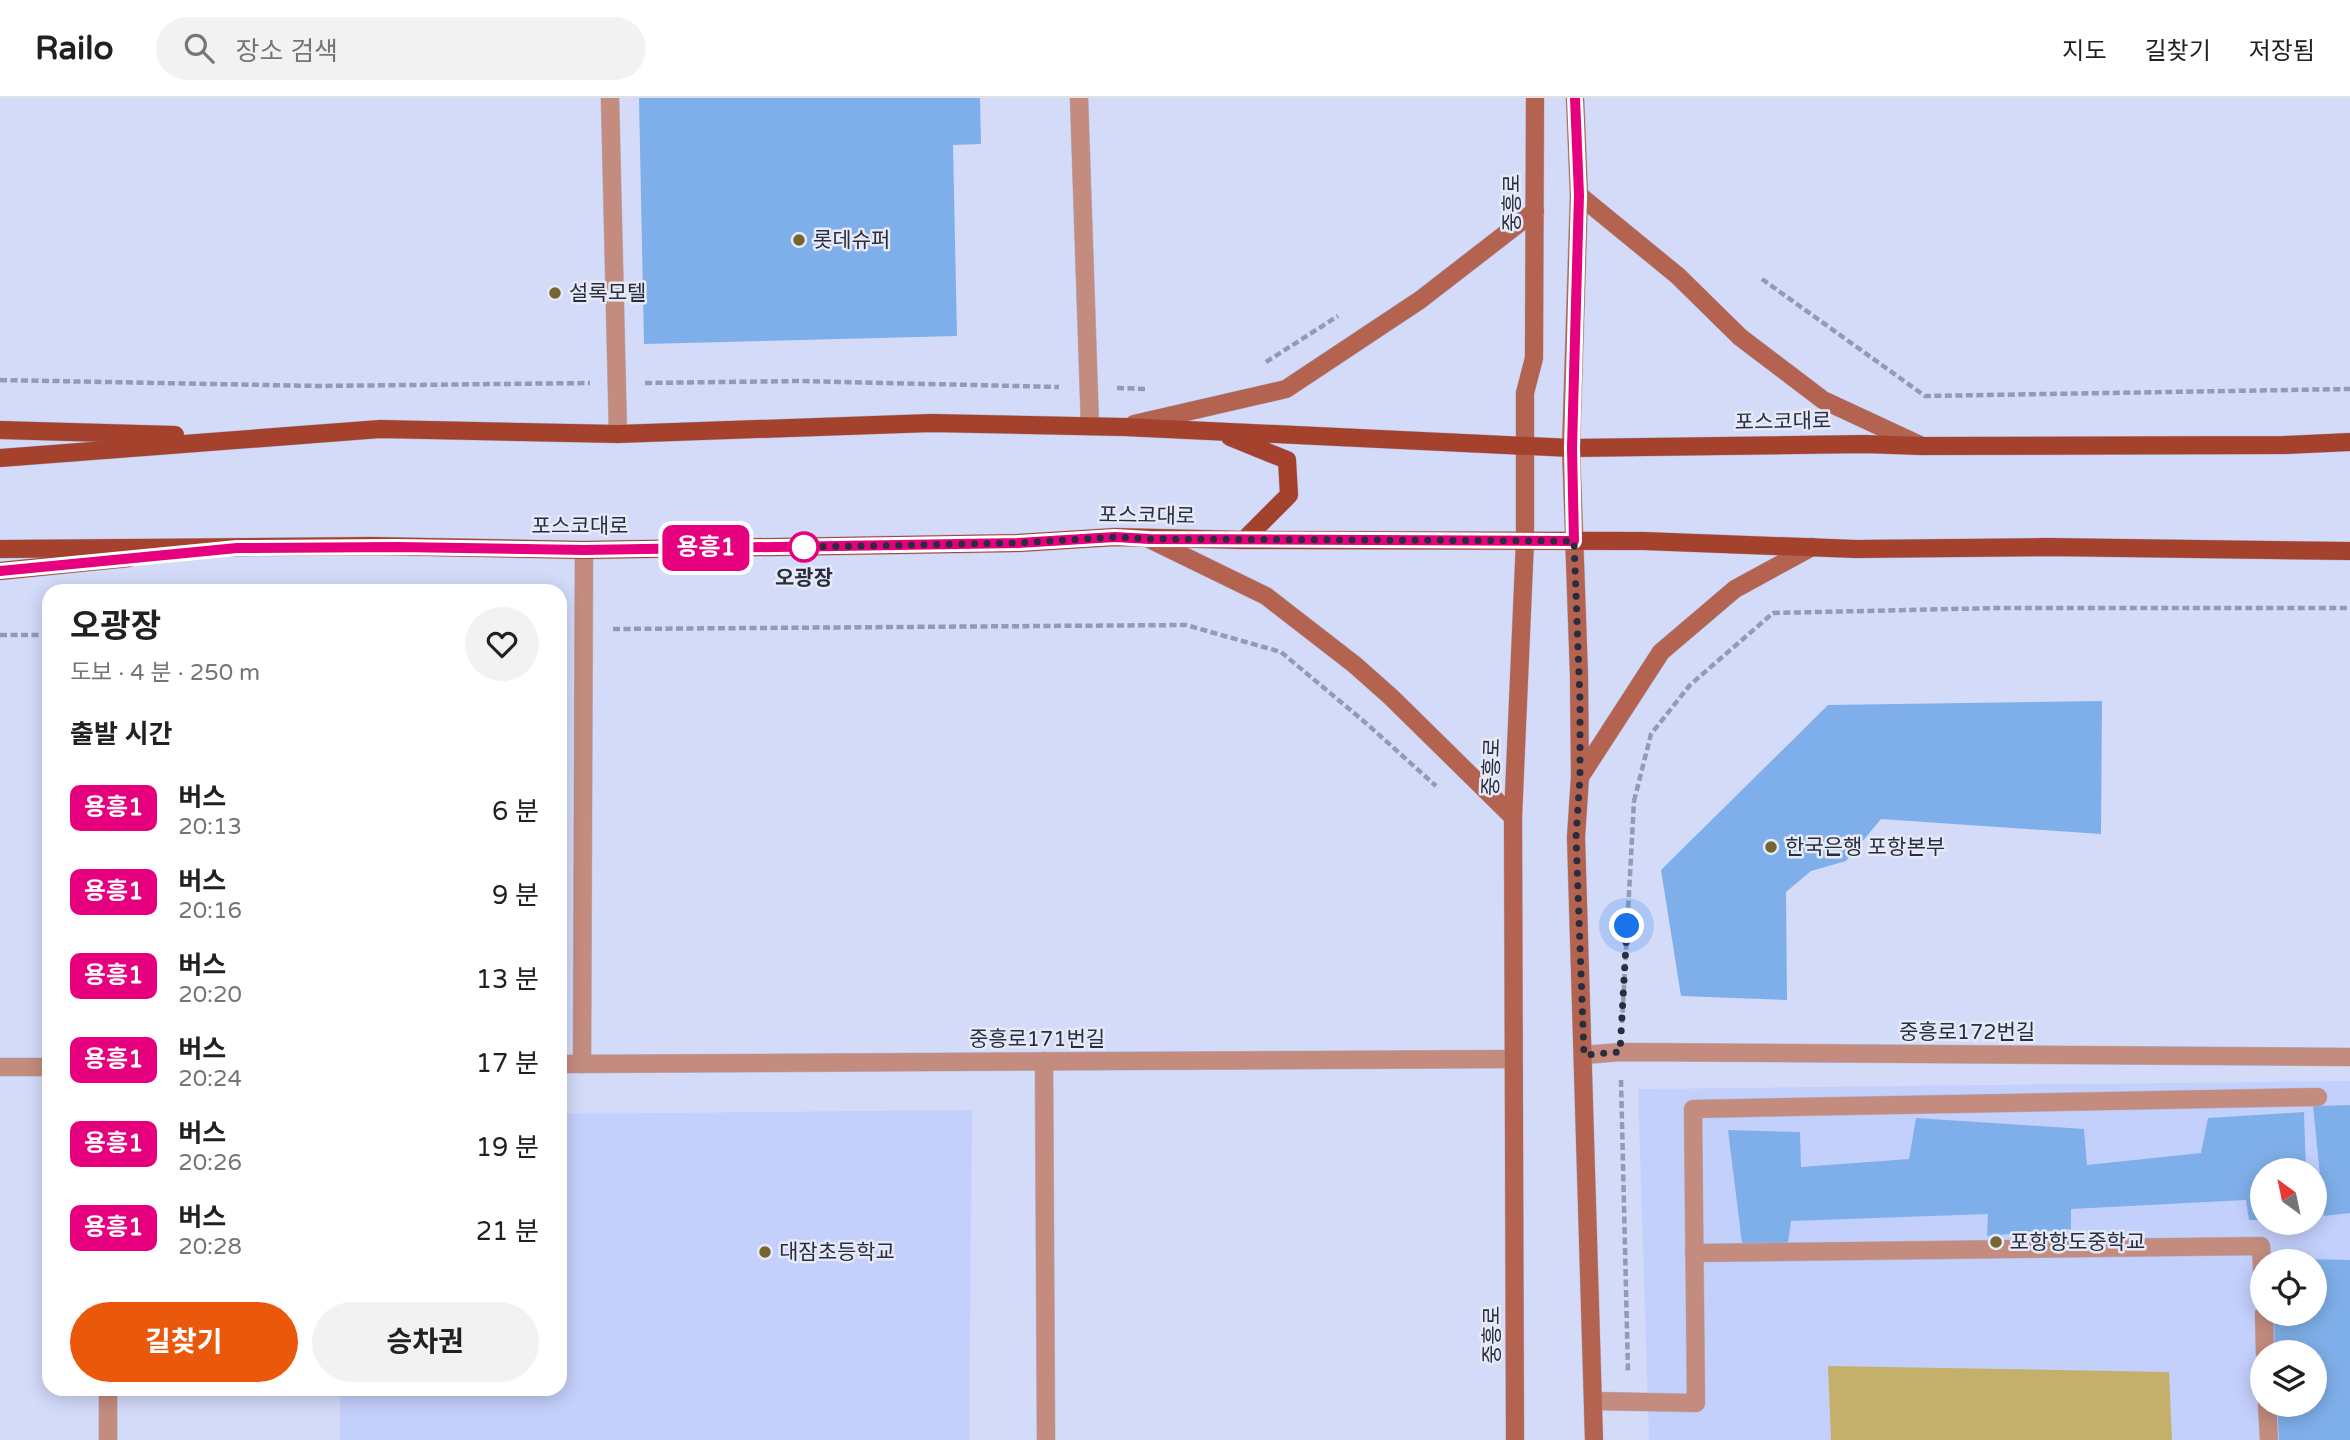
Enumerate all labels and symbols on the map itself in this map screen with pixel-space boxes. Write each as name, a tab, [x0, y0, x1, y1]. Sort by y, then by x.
street label: 중흥로	[1500, 174, 1525, 232]
place label: 롯데슈퍼	[813, 228, 890, 253]
marker: 롯데슈퍼	[791, 232, 807, 248]
place label: 설록모텔	[569, 281, 646, 306]
marker: 설록모텔	[547, 285, 563, 301]
street label: 포스코대로	[1734, 409, 1832, 435]
street label: 포스코대로	[1098, 503, 1196, 529]
street label: 포스코대로	[532, 514, 628, 539]
line badge: 용흥1	[666, 525, 746, 571]
marker: 오광장	[789, 532, 819, 562]
place label: 오광장	[775, 566, 833, 591]
street label: 중흥로	[1478, 738, 1506, 796]
place label: 한국은행 포항본부	[1785, 835, 1945, 860]
marker: 한국은행 포항본부	[1763, 839, 1779, 855]
your location	[1609, 908, 1644, 943]
street label: 중흥로172번길	[1899, 1020, 2035, 1045]
street label: 중흥로171번길	[969, 1027, 1105, 1052]
north arrow	[2250, 1158, 2328, 1236]
place label: 포항항도중학교	[2010, 1230, 2145, 1255]
marker: 포항항도중학교	[1988, 1234, 2004, 1250]
place label: 대잠초등학교	[779, 1240, 895, 1265]
marker: 대잠초등학교	[757, 1244, 773, 1260]
street label: 중흥로	[1480, 1306, 1505, 1364]

